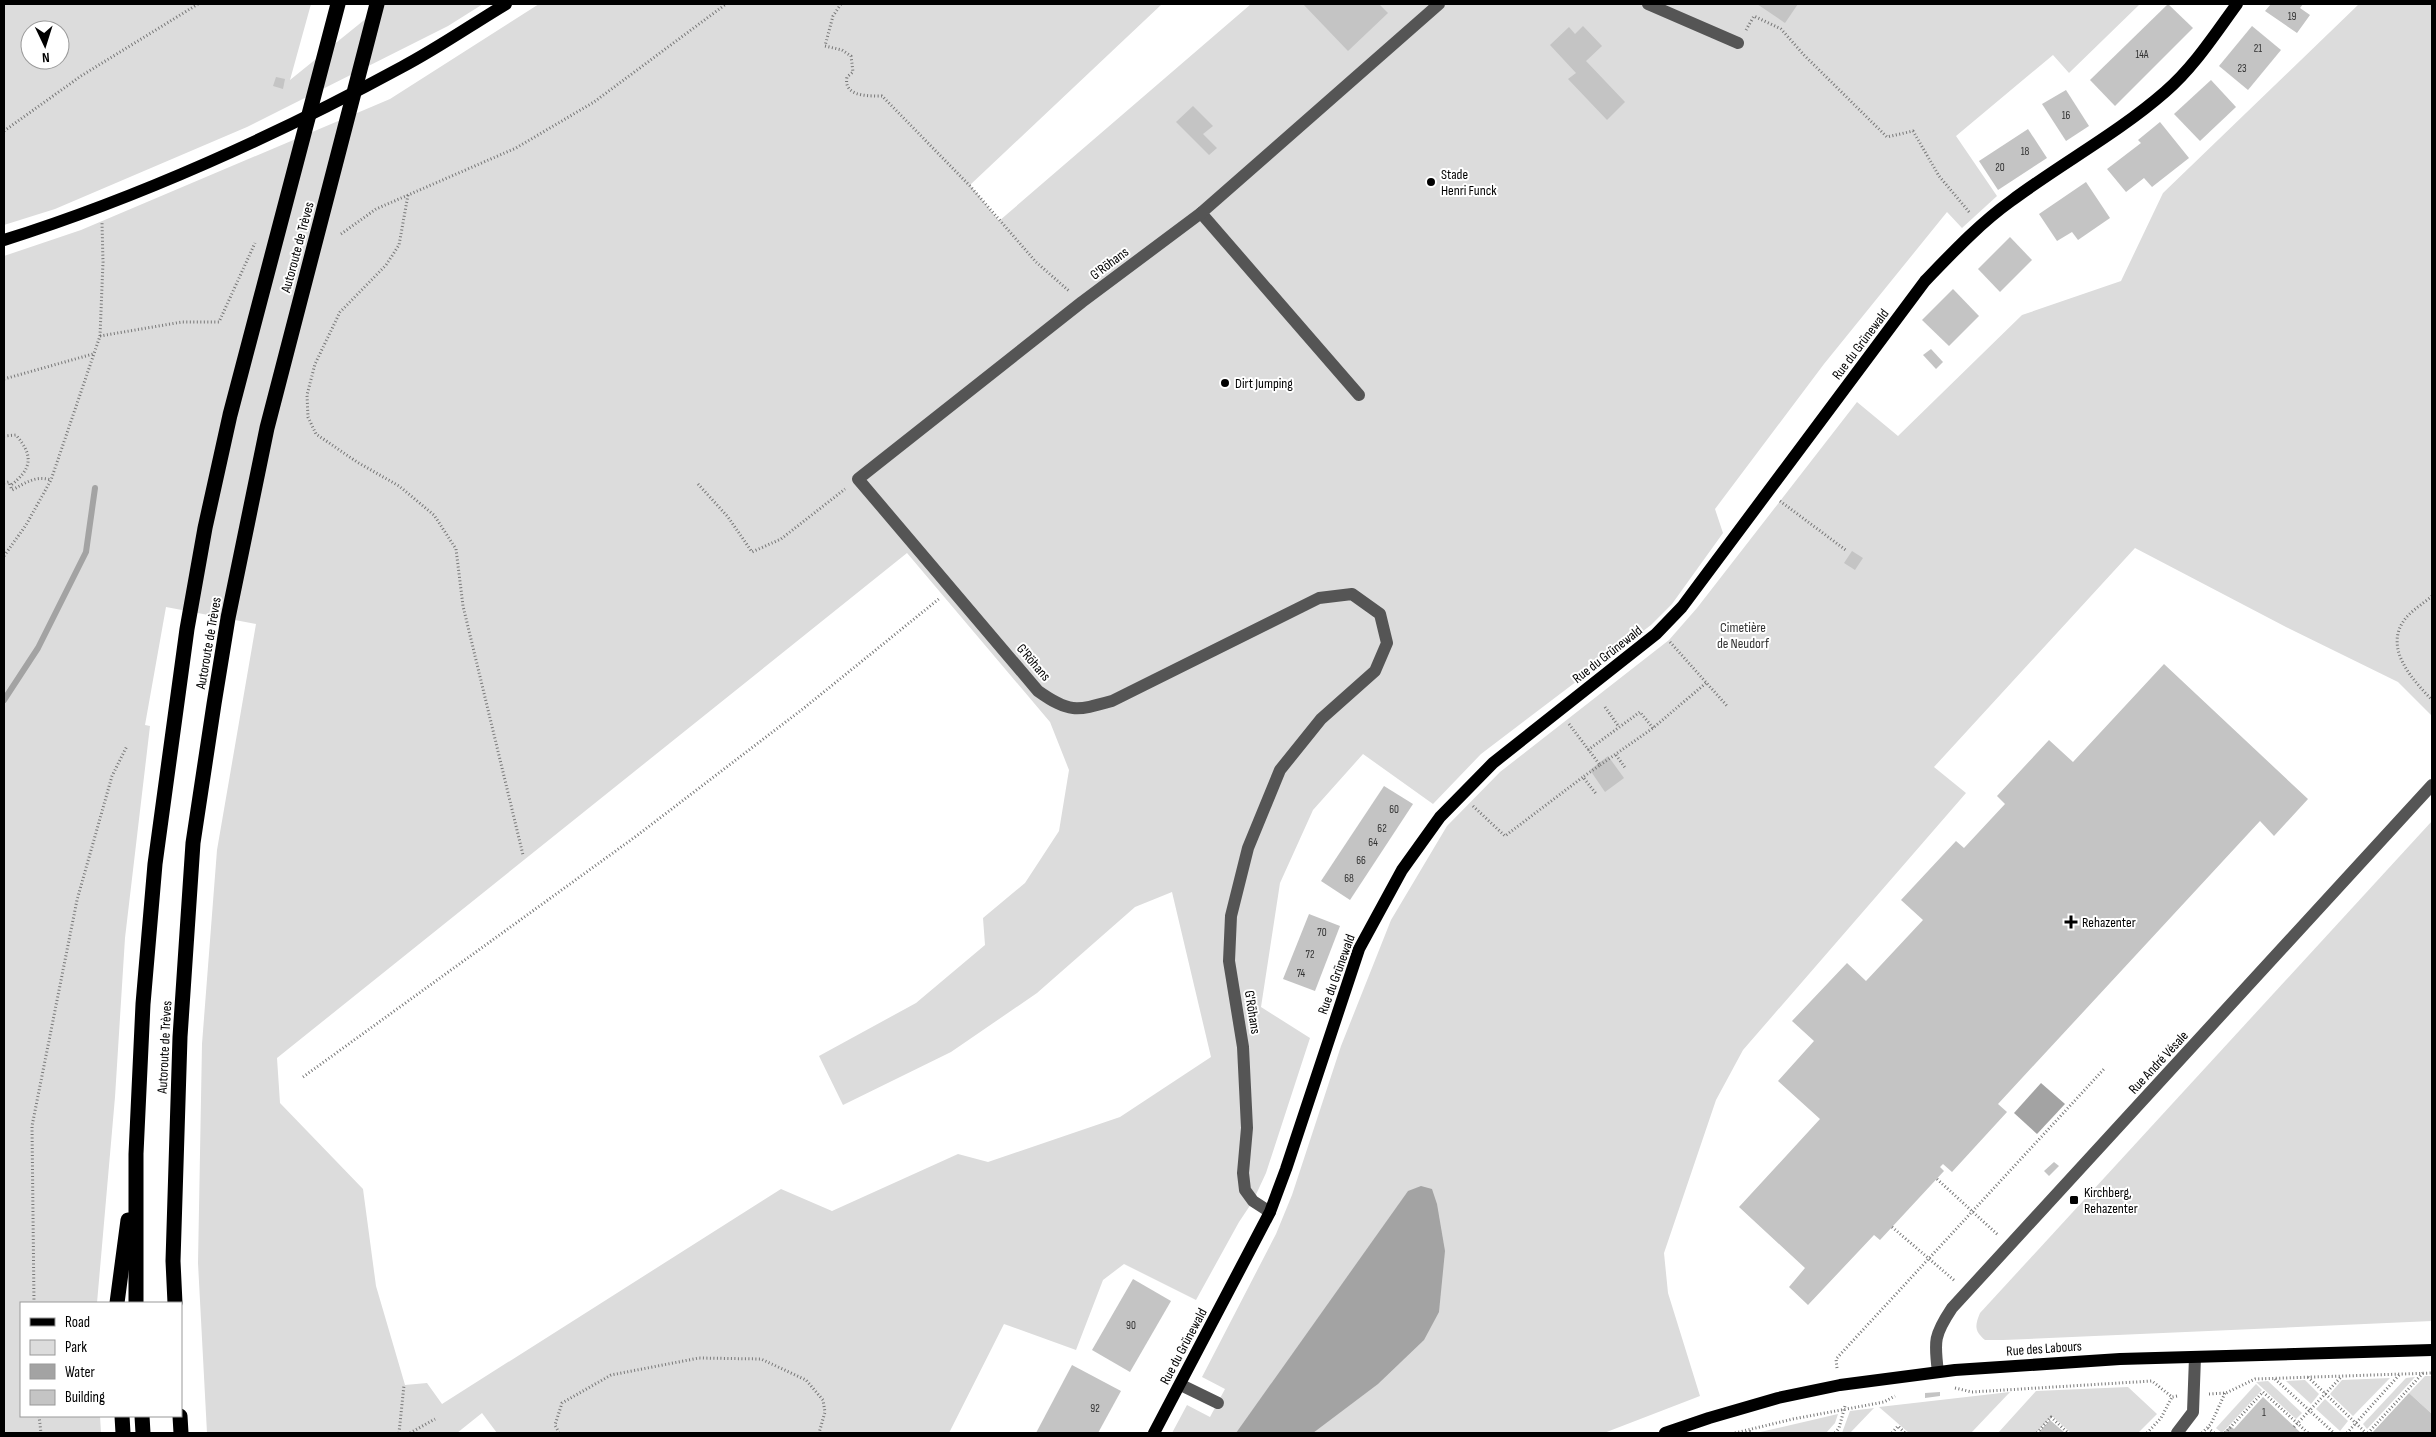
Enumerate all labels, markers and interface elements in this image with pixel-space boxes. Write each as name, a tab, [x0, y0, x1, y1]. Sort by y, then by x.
house number: 19	[2288, 10, 2296, 23]
north arrow	[20, 20, 70, 70]
house number: 21	[2254, 42, 2262, 55]
house number: 14A	[2135, 48, 2149, 61]
text: N	[42, 49, 50, 66]
house number: 23	[2237, 62, 2247, 75]
house number: 16	[2062, 109, 2071, 122]
house number: 18	[2021, 145, 2030, 158]
house number: 20	[1995, 161, 2005, 174]
place label: Stade Henri Funck	[1441, 166, 1497, 199]
marker: Stade Henri Funck	[1425, 176, 1437, 188]
street label: Autoroute de Trèves	[277, 200, 318, 295]
street label: G'Röhans	[1087, 243, 1132, 283]
street label: Rue du Grünewald	[1828, 305, 1893, 383]
place label: Dirt Jumping	[1235, 375, 1293, 392]
marker: Dirt Jumping	[1219, 377, 1231, 389]
street label: Autoroute de Trèves	[192, 596, 225, 691]
park label: Cimetière de Neudorf	[1717, 619, 1770, 652]
street label: Rue du Grünewald	[1569, 622, 1646, 687]
street label: G'Röhans	[1013, 640, 1054, 684]
house number: 60	[1389, 803, 1399, 816]
house number: 62	[1377, 822, 1387, 835]
house number: 64	[1368, 836, 1378, 849]
house number: 66	[1356, 854, 1366, 867]
house number: 68	[1344, 872, 1354, 885]
place label: Rehazenter	[2082, 914, 2136, 931]
marker: Rehazenter	[2064, 915, 2078, 929]
house number: 70	[1317, 926, 1327, 939]
street label: Rue du Grünewald	[1314, 932, 1359, 1017]
house number: 72	[1306, 948, 1315, 961]
house number: 74	[1297, 967, 1306, 980]
street label: G'Röhans	[1241, 989, 1264, 1035]
street label: Autoroute de Trèves	[154, 1000, 175, 1095]
street label: Rue André Vésale	[2125, 1027, 2192, 1097]
place label: Kirchberg, Rehazenter	[2084, 1184, 2138, 1217]
marker: Kirchberg, Rehazenter	[2068, 1194, 2080, 1206]
legend	[20, 1302, 182, 1417]
street label: Rue du Grünewald	[1156, 1305, 1211, 1387]
text: Road	[65, 1313, 90, 1332]
house number: 90	[1126, 1319, 1136, 1332]
street label: Rue des Labours	[2006, 1337, 2082, 1360]
text: Park	[65, 1338, 87, 1357]
text: Water	[65, 1363, 96, 1382]
text: Building	[65, 1388, 105, 1407]
house number: 92	[1090, 1402, 1100, 1415]
house number: 1	[2262, 1406, 2266, 1419]

